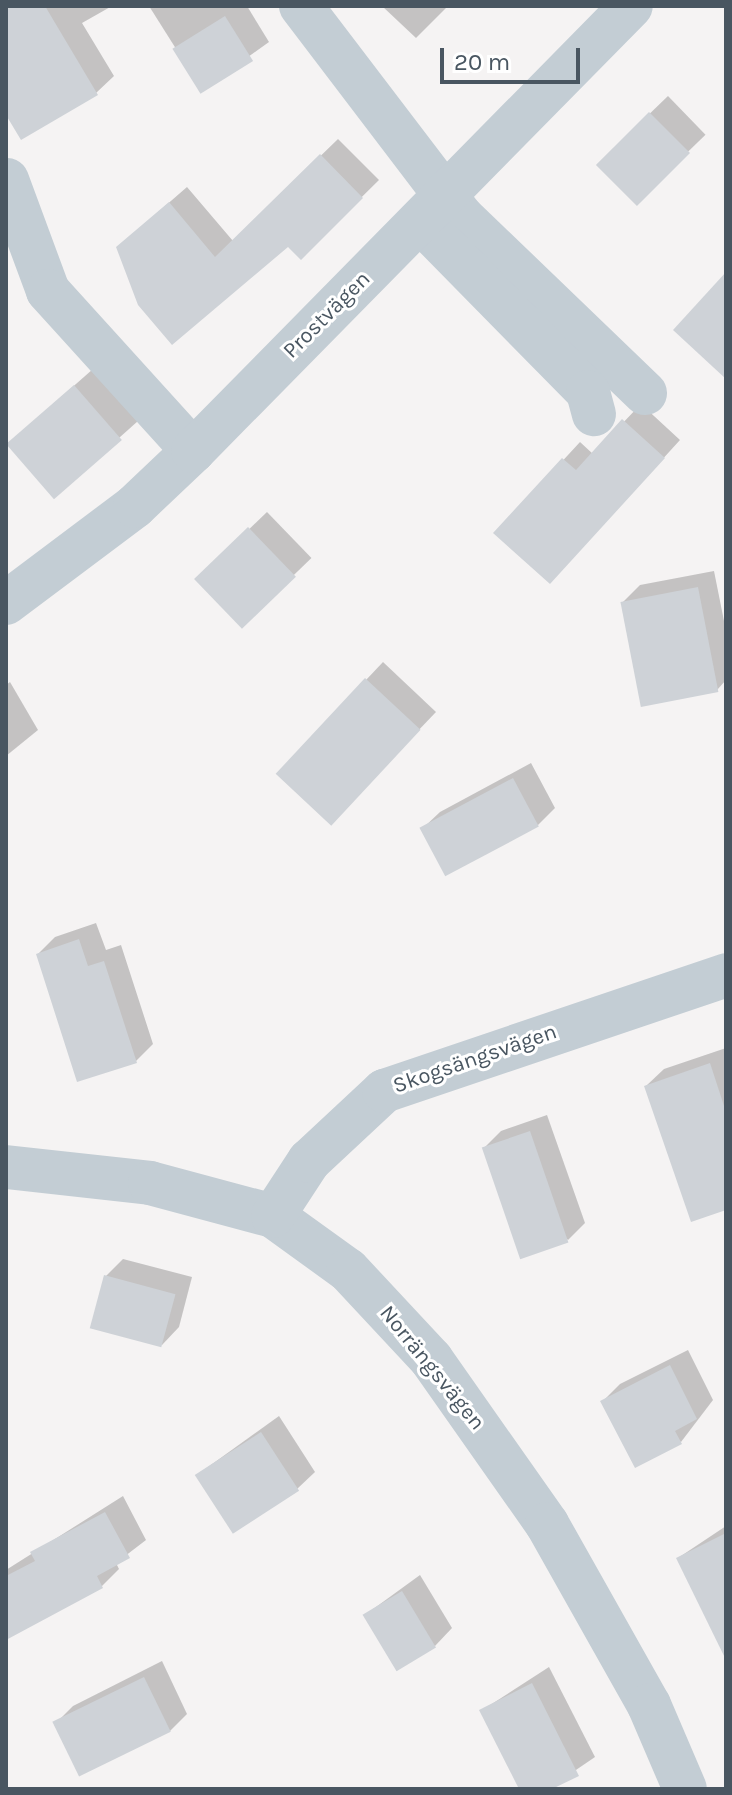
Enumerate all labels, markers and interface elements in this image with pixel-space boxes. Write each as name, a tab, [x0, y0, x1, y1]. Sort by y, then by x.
scale bar	[444, 32, 584, 82]
text: 20 m	[454, 48, 510, 76]
street label: Prostvägen	[278, 266, 376, 364]
street label: Skogsängsvägen	[390, 1019, 560, 1099]
street label: Norrängsvägen	[374, 1300, 490, 1436]

